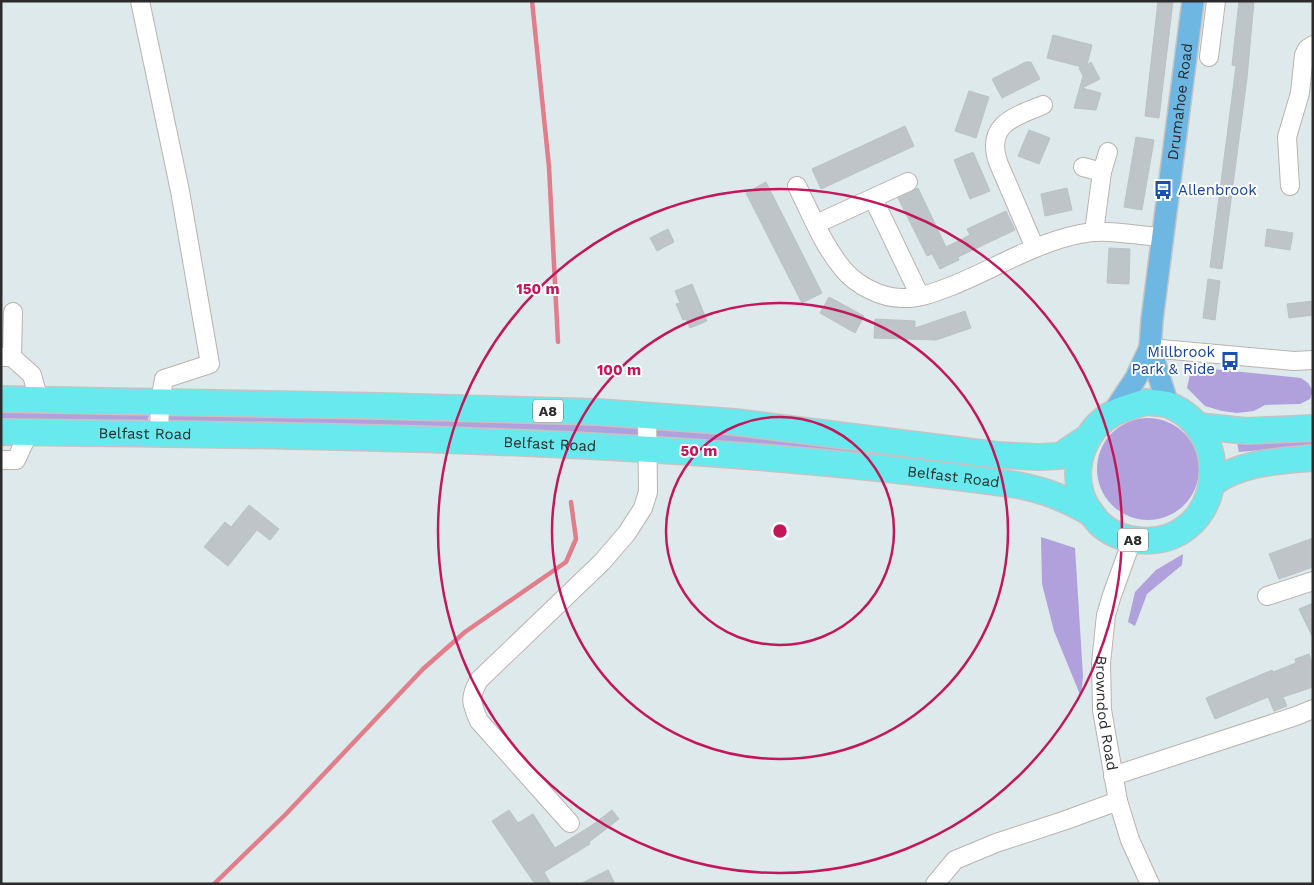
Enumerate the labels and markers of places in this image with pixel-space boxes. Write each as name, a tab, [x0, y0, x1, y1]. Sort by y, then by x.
bus stop icon: Allenbrook	[1152, 179, 1174, 201]
place label: Allenbrook	[1178, 181, 1257, 199]
place label: Millbrook Park & Ride	[1132, 343, 1215, 378]
bus stop icon: Millbrook Park & Ride	[1219, 350, 1241, 372]
centre of rings	[771, 522, 789, 540]

